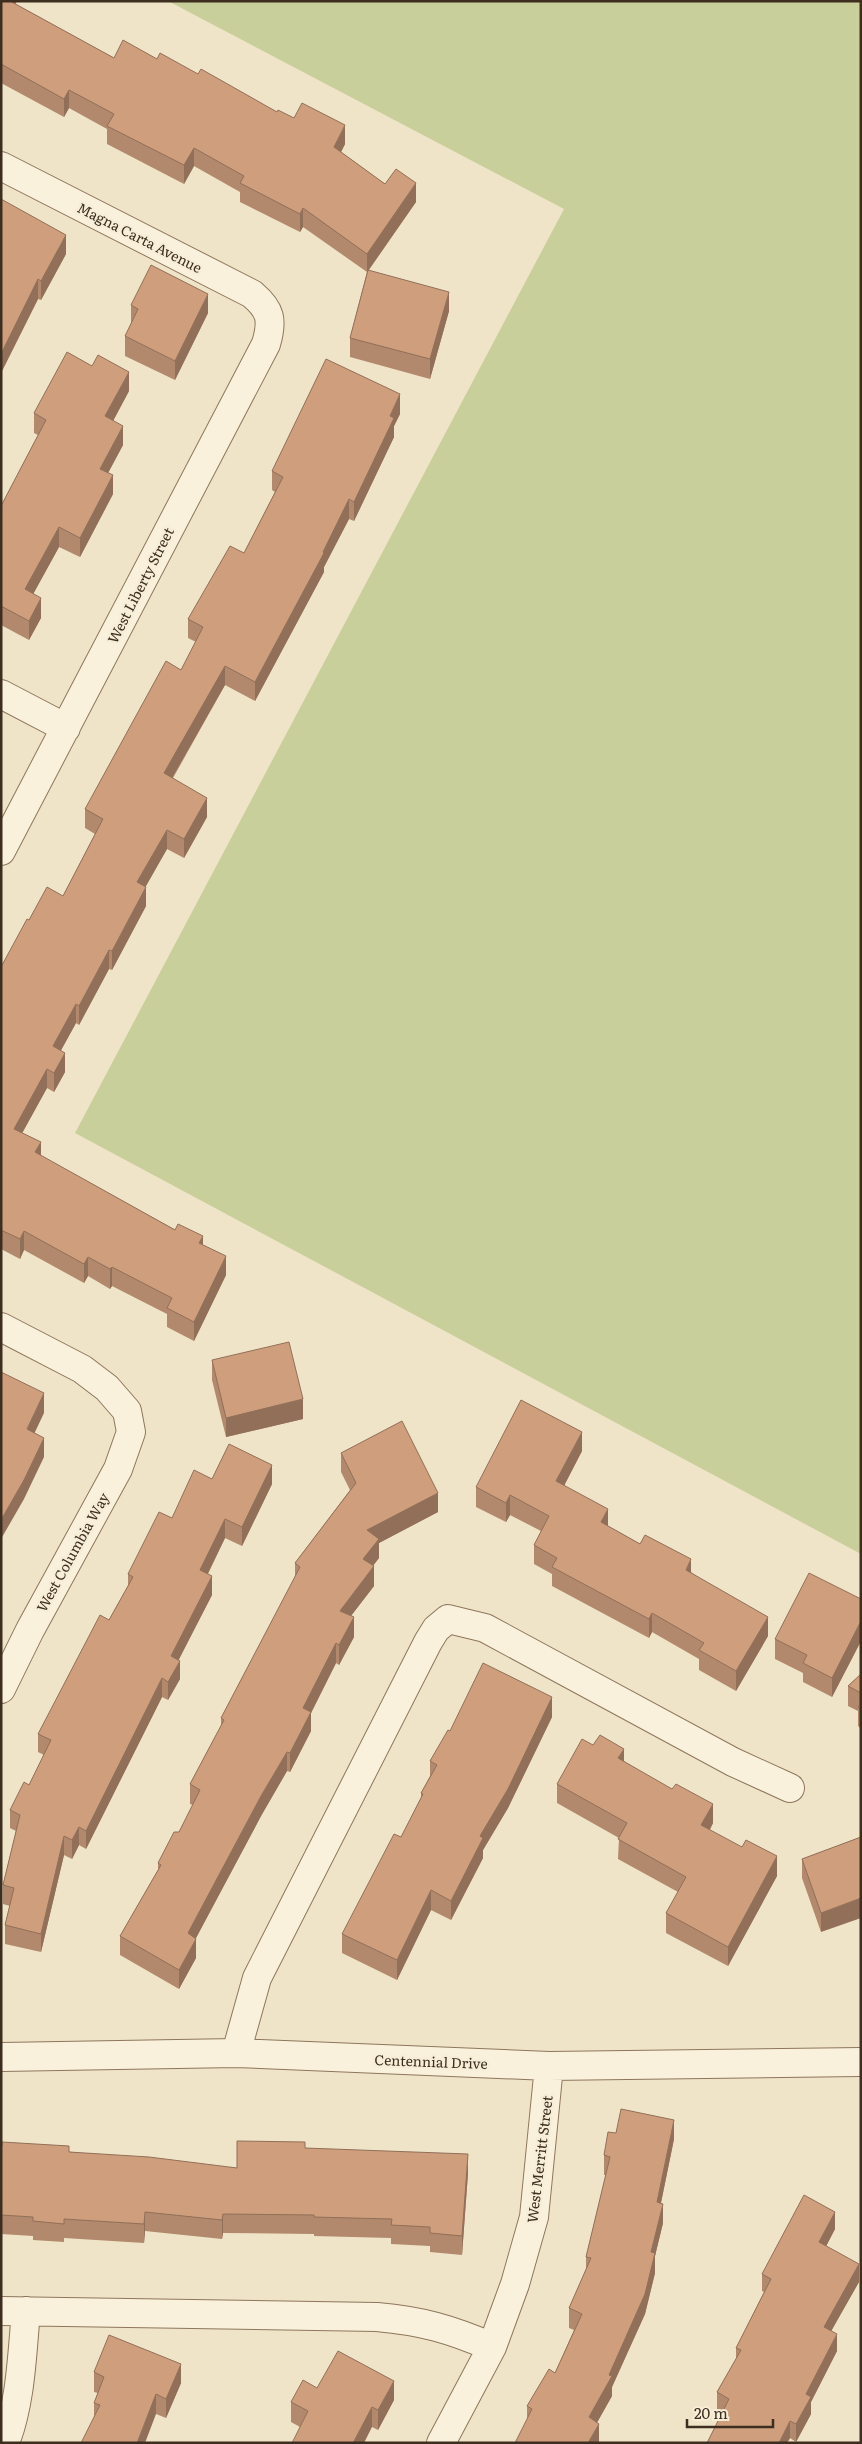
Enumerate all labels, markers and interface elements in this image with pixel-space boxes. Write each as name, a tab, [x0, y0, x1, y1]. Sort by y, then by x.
street label: Magna Carta Avenue	[74, 197, 206, 277]
street label: West Liberty Street	[102, 523, 178, 646]
street label: West Columbia Way	[31, 1488, 114, 1615]
street label: Centennial Drive	[374, 2049, 488, 2073]
street label: West Merritt Street	[521, 2094, 557, 2224]
scale bar	[687, 2396, 773, 2428]
text: 20 m	[694, 2401, 728, 2424]

